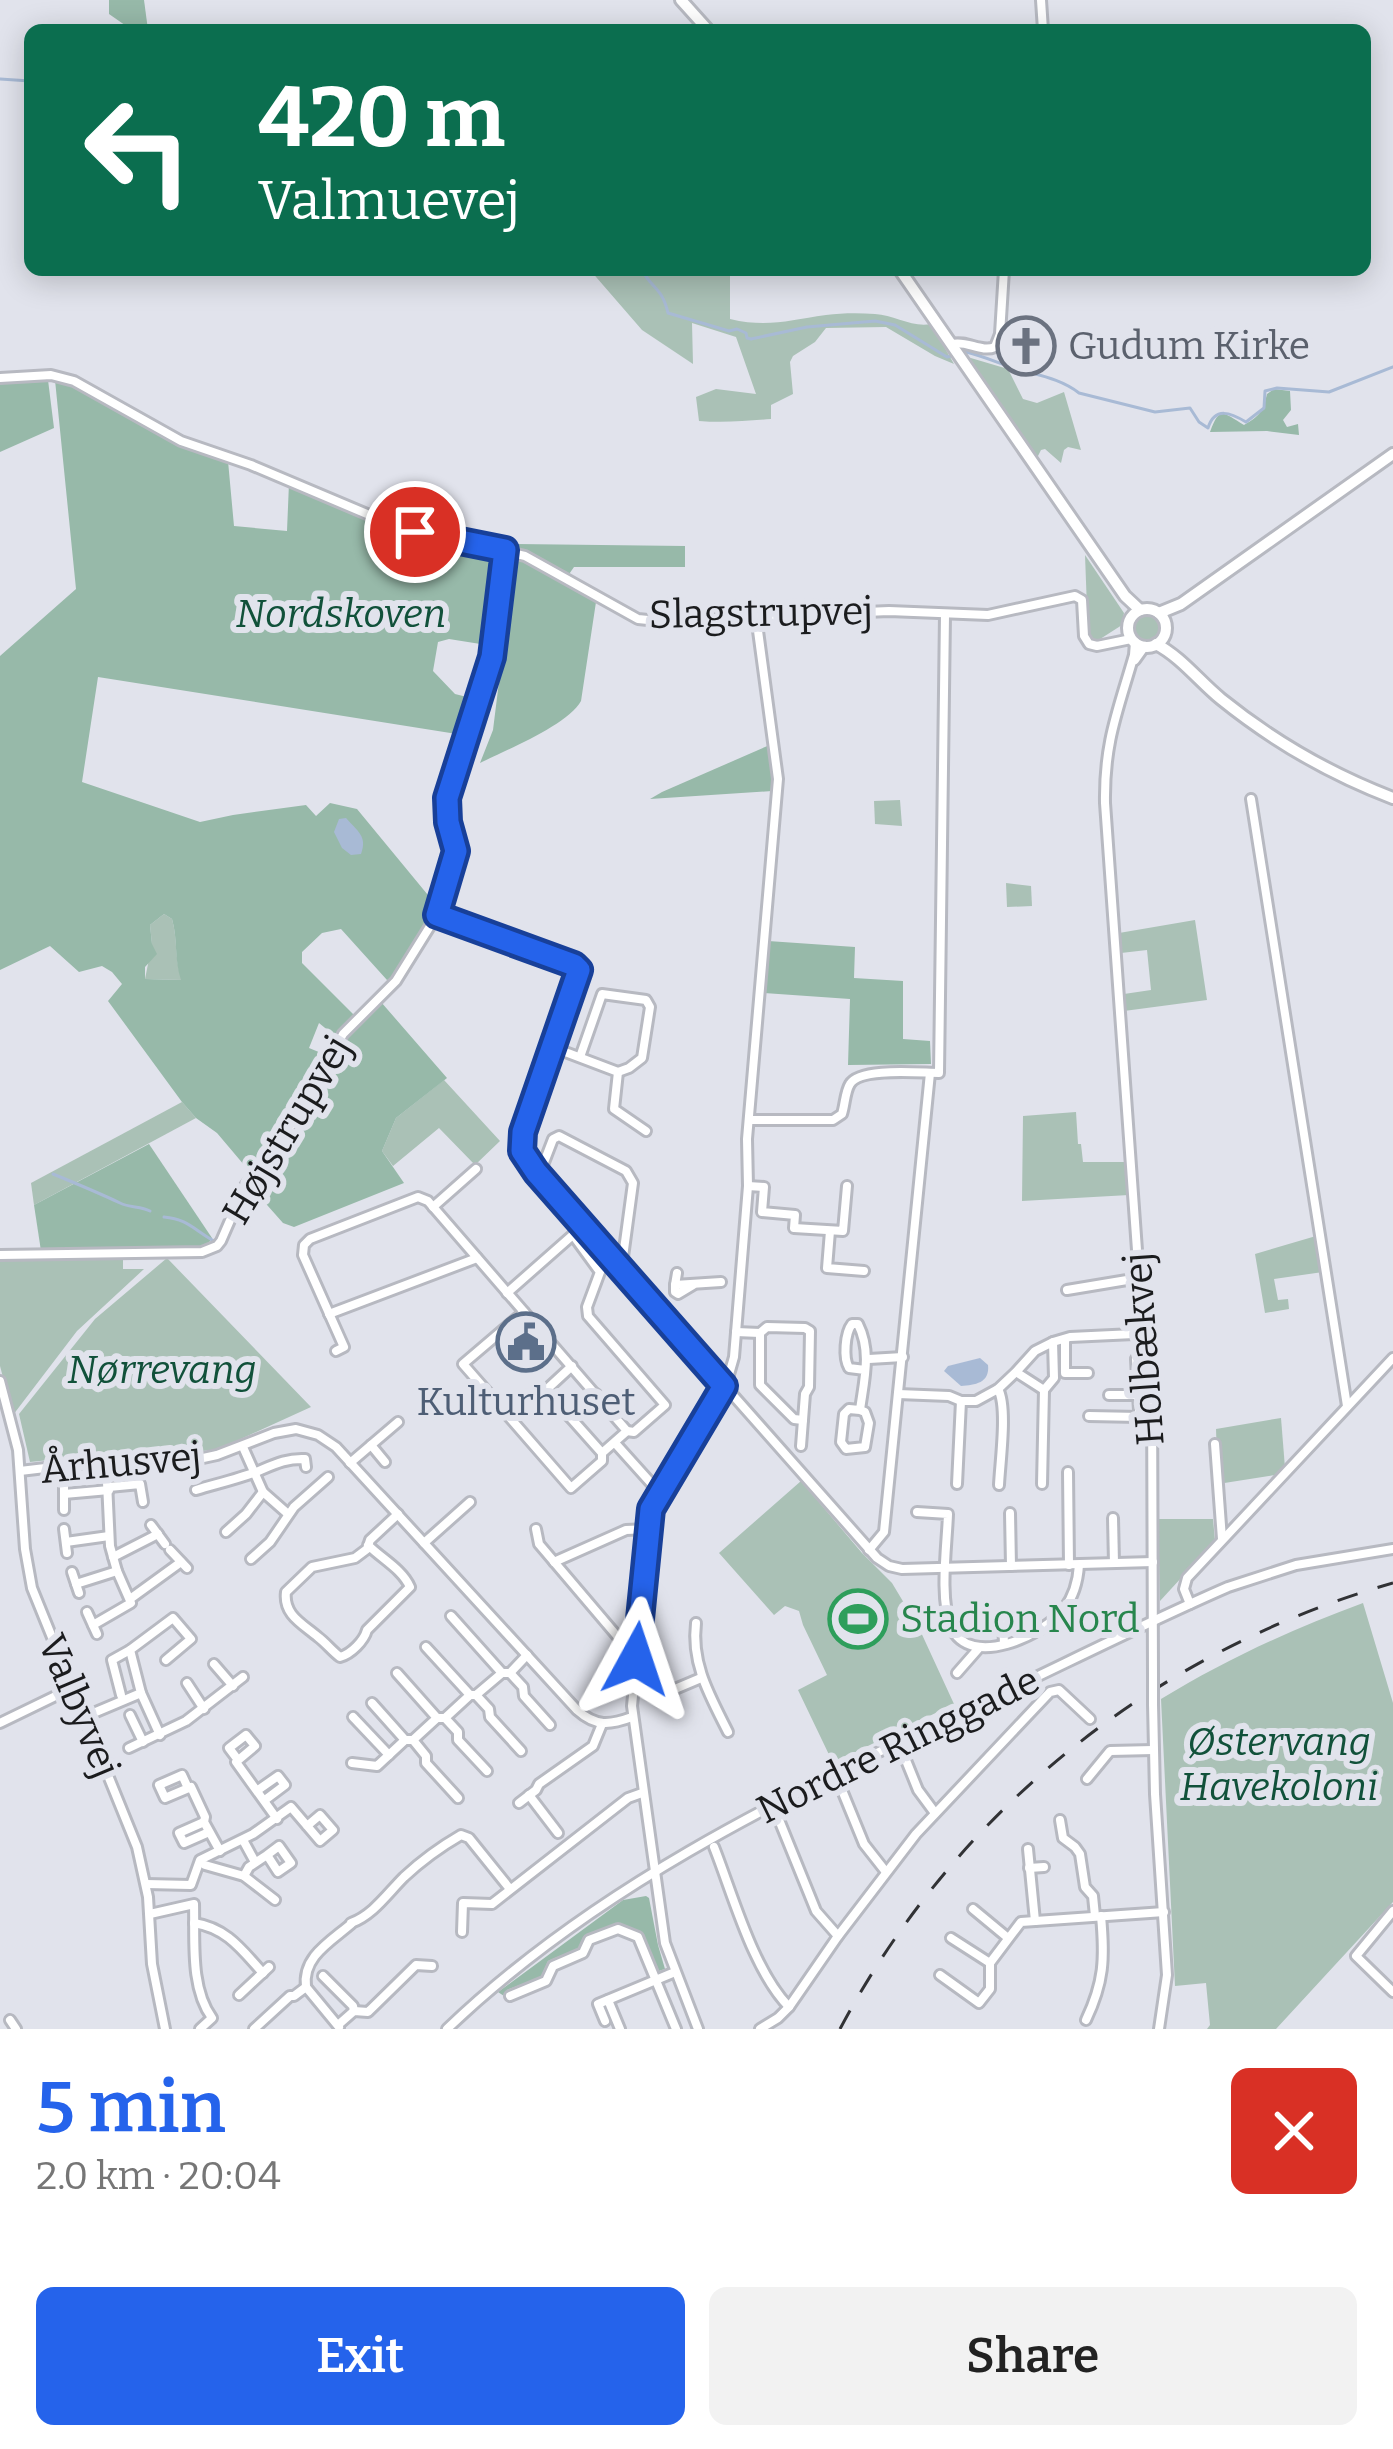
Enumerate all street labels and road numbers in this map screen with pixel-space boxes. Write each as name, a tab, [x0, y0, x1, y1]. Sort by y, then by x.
street label: Slagstrupvej	[648, 588, 874, 638]
street label: Højstrupvej	[213, 1028, 361, 1232]
street label: Holbækvej	[1114, 1251, 1174, 1447]
street label: Århusvej	[39, 1433, 203, 1493]
street label: Valbyvej	[28, 1628, 130, 1784]
street label: Nordre Ringgade	[749, 1657, 1047, 1833]

